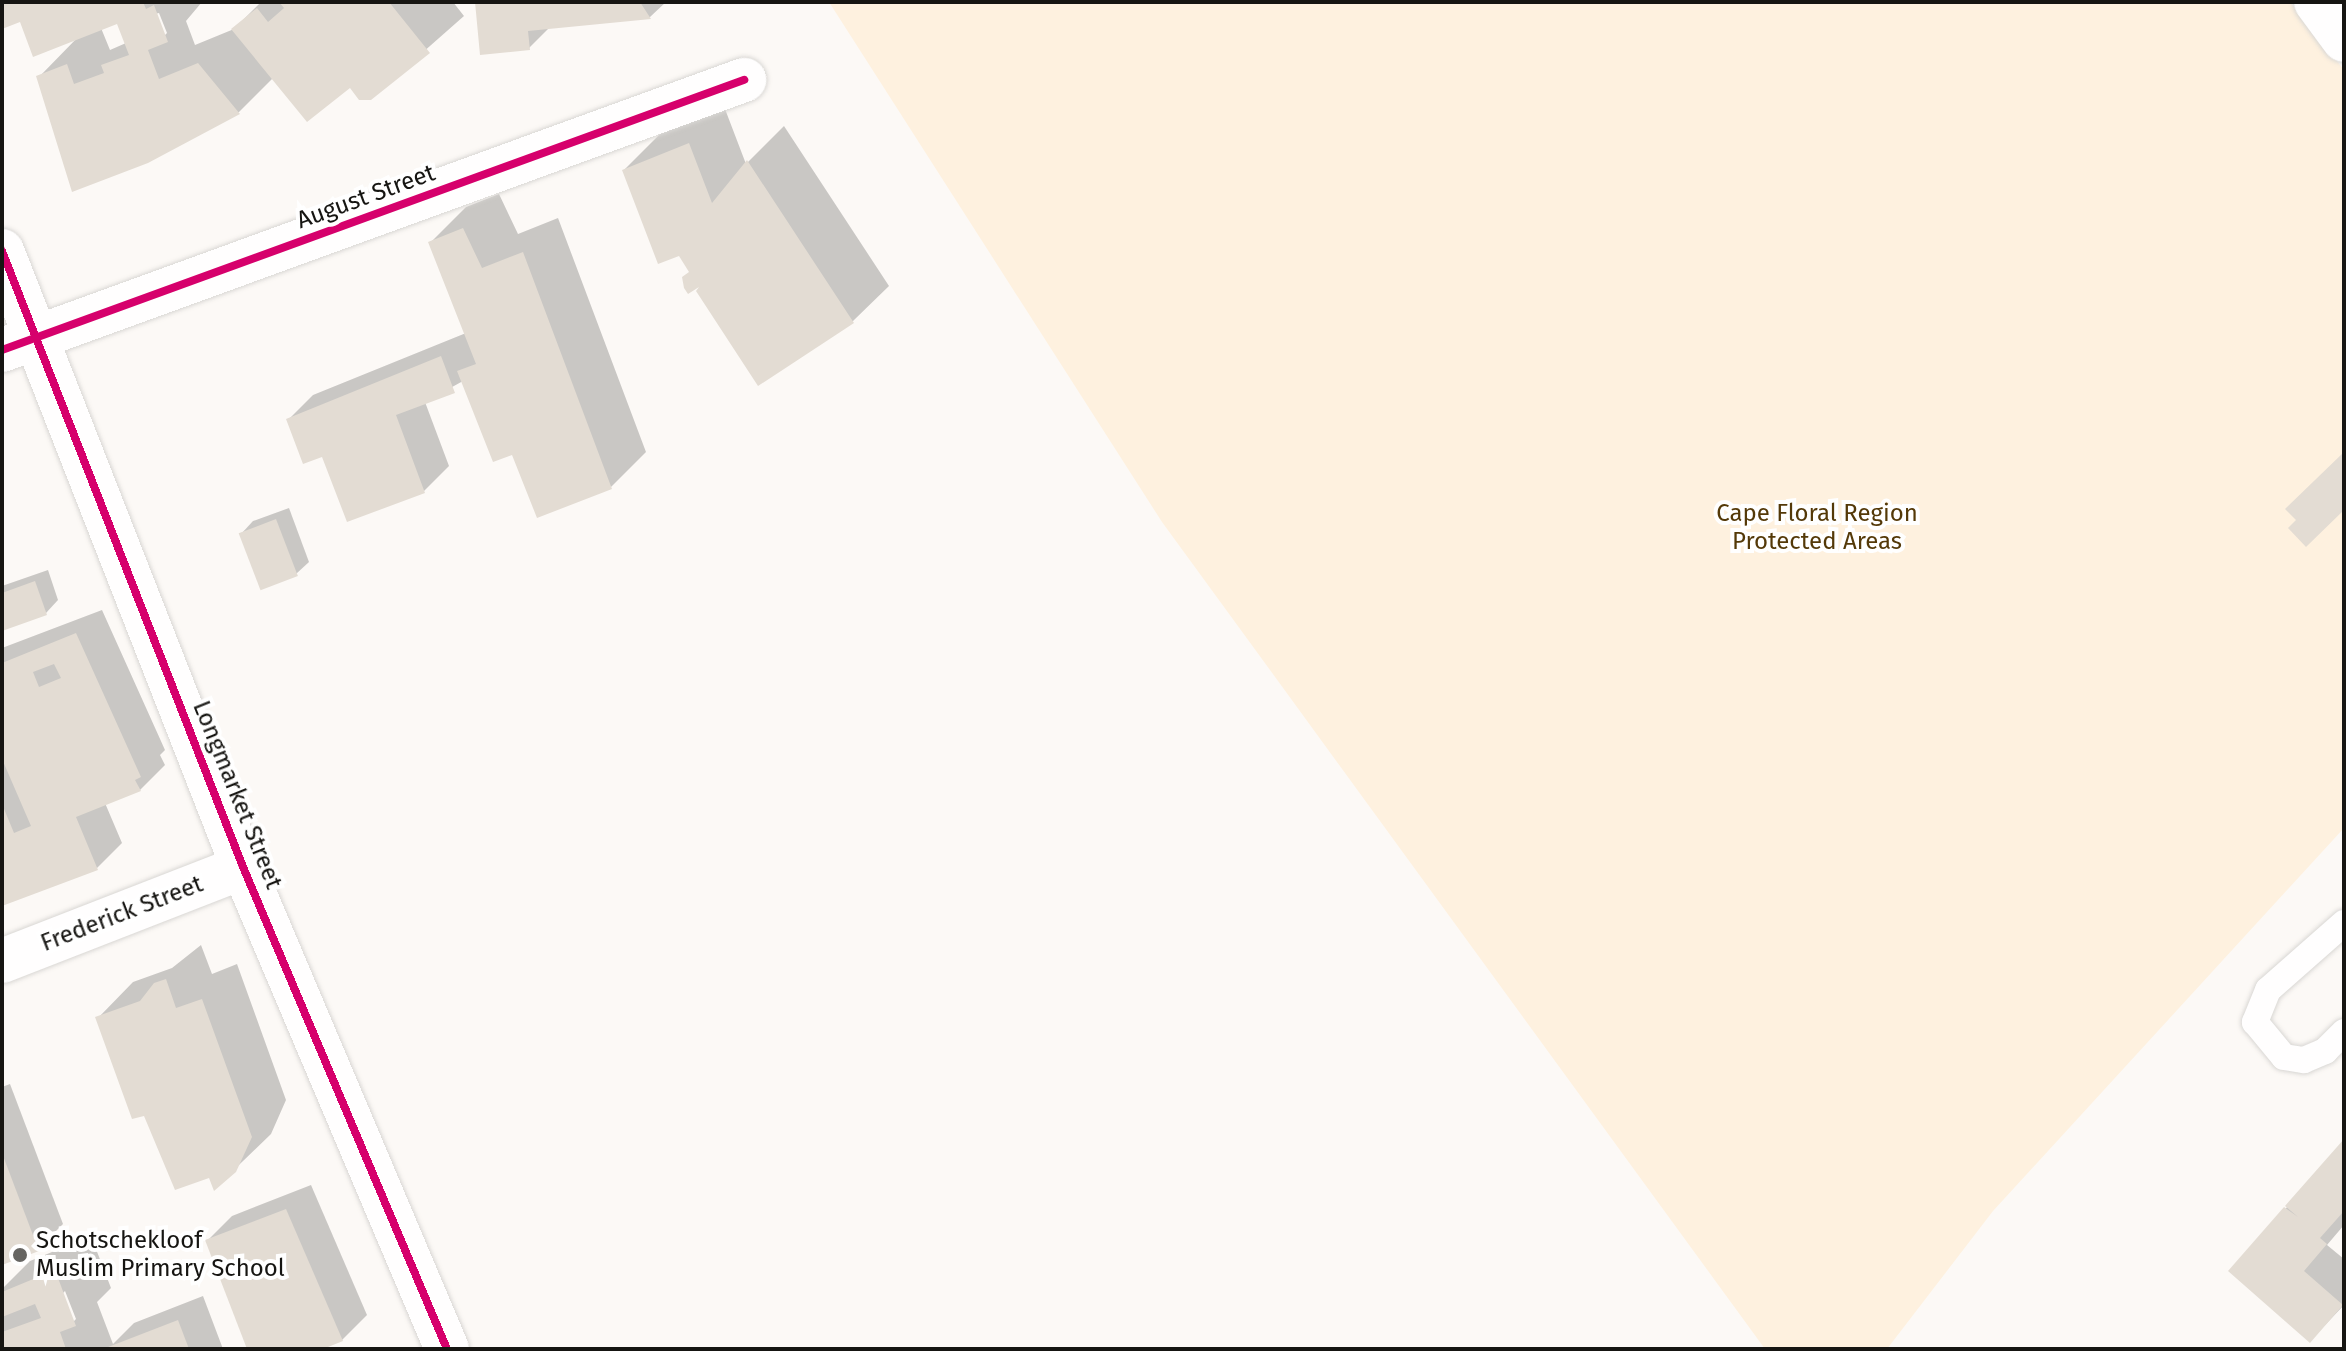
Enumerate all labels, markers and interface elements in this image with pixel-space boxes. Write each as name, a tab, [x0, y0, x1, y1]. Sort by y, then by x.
street label: August Street	[293, 159, 439, 235]
park label: Cape Floral Region Protected Areas	[1716, 500, 1918, 556]
street label: Longmarket Street	[186, 697, 288, 893]
street label: Frederick Street	[37, 870, 207, 958]
place label: Schotschekloof Muslim Primary School	[36, 1227, 285, 1283]
marker: Schotschekloof Muslim Primary School	[11, 1246, 29, 1264]

